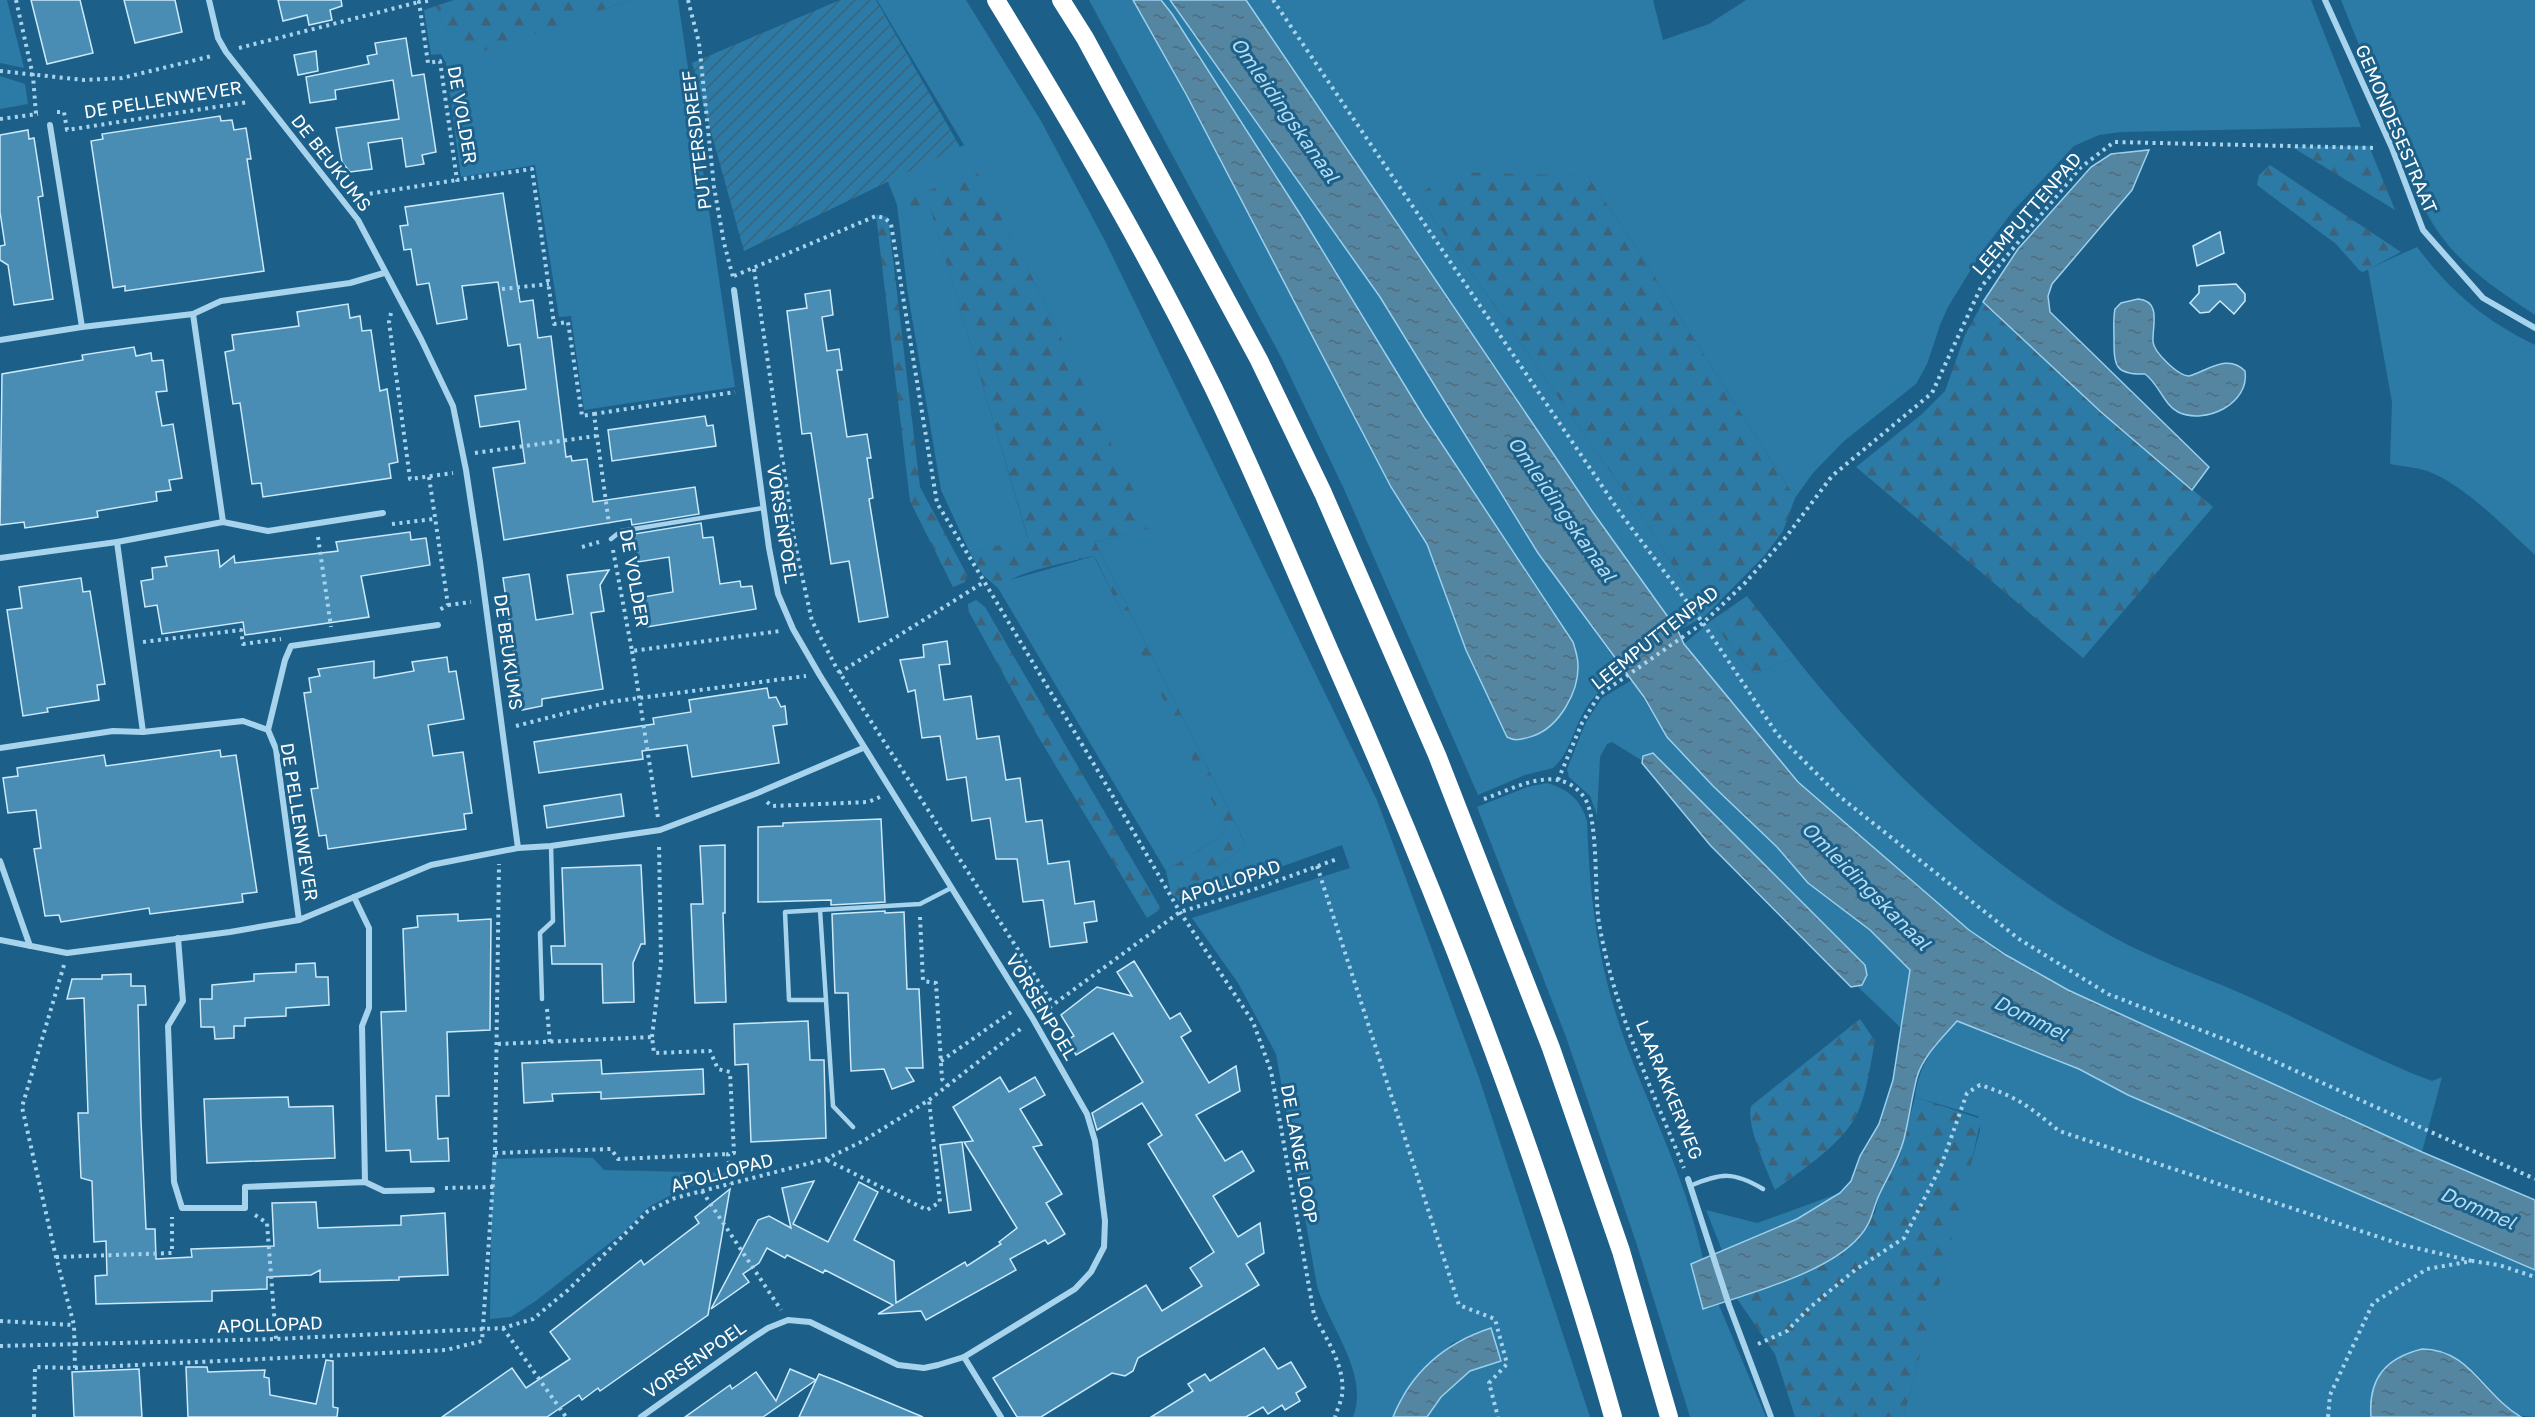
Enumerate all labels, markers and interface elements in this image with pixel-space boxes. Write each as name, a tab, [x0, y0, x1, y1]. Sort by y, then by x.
water label: Omleidingskanaal	[1226, 32, 1345, 188]
street label: GEMONDESESTRAAT	[2351, 41, 2442, 216]
street label: DE VOLDER	[444, 64, 482, 166]
street label: PUTTERSDREEF	[677, 69, 715, 211]
street label: DE PELLENWEVER	[82, 76, 243, 122]
street label: DE BEUKUMS	[287, 110, 376, 215]
street label: LEEMPUTTENPAD	[1967, 148, 2086, 279]
water label: Omleidingskanaal	[1503, 431, 1622, 587]
street label: VORSENPOEL	[763, 463, 803, 585]
street label: DE VOLDER	[616, 527, 654, 629]
street label: LEEMPUTTENPAD	[1586, 581, 1722, 694]
street label: DE BEUKUMS	[490, 592, 528, 711]
street label: DE PELLENWEVER	[277, 741, 323, 902]
water label: Omleidingskanaal	[1797, 816, 1937, 956]
street label: APOLLOPAD	[1176, 854, 1283, 908]
street label: VORSENPOEL	[1002, 949, 1082, 1063]
water label: Dommel	[1990, 989, 2073, 1046]
street label: LAARAKKERWEG	[1632, 1017, 1708, 1163]
street label: DE LANGE LOOP	[1277, 1083, 1323, 1225]
street label: APOLLOPAD	[668, 1148, 775, 1196]
water label: Dommel	[2437, 1181, 2520, 1234]
street label: APOLLOPAD	[217, 1311, 323, 1337]
street label: VORSENPOEL	[639, 1316, 750, 1403]

